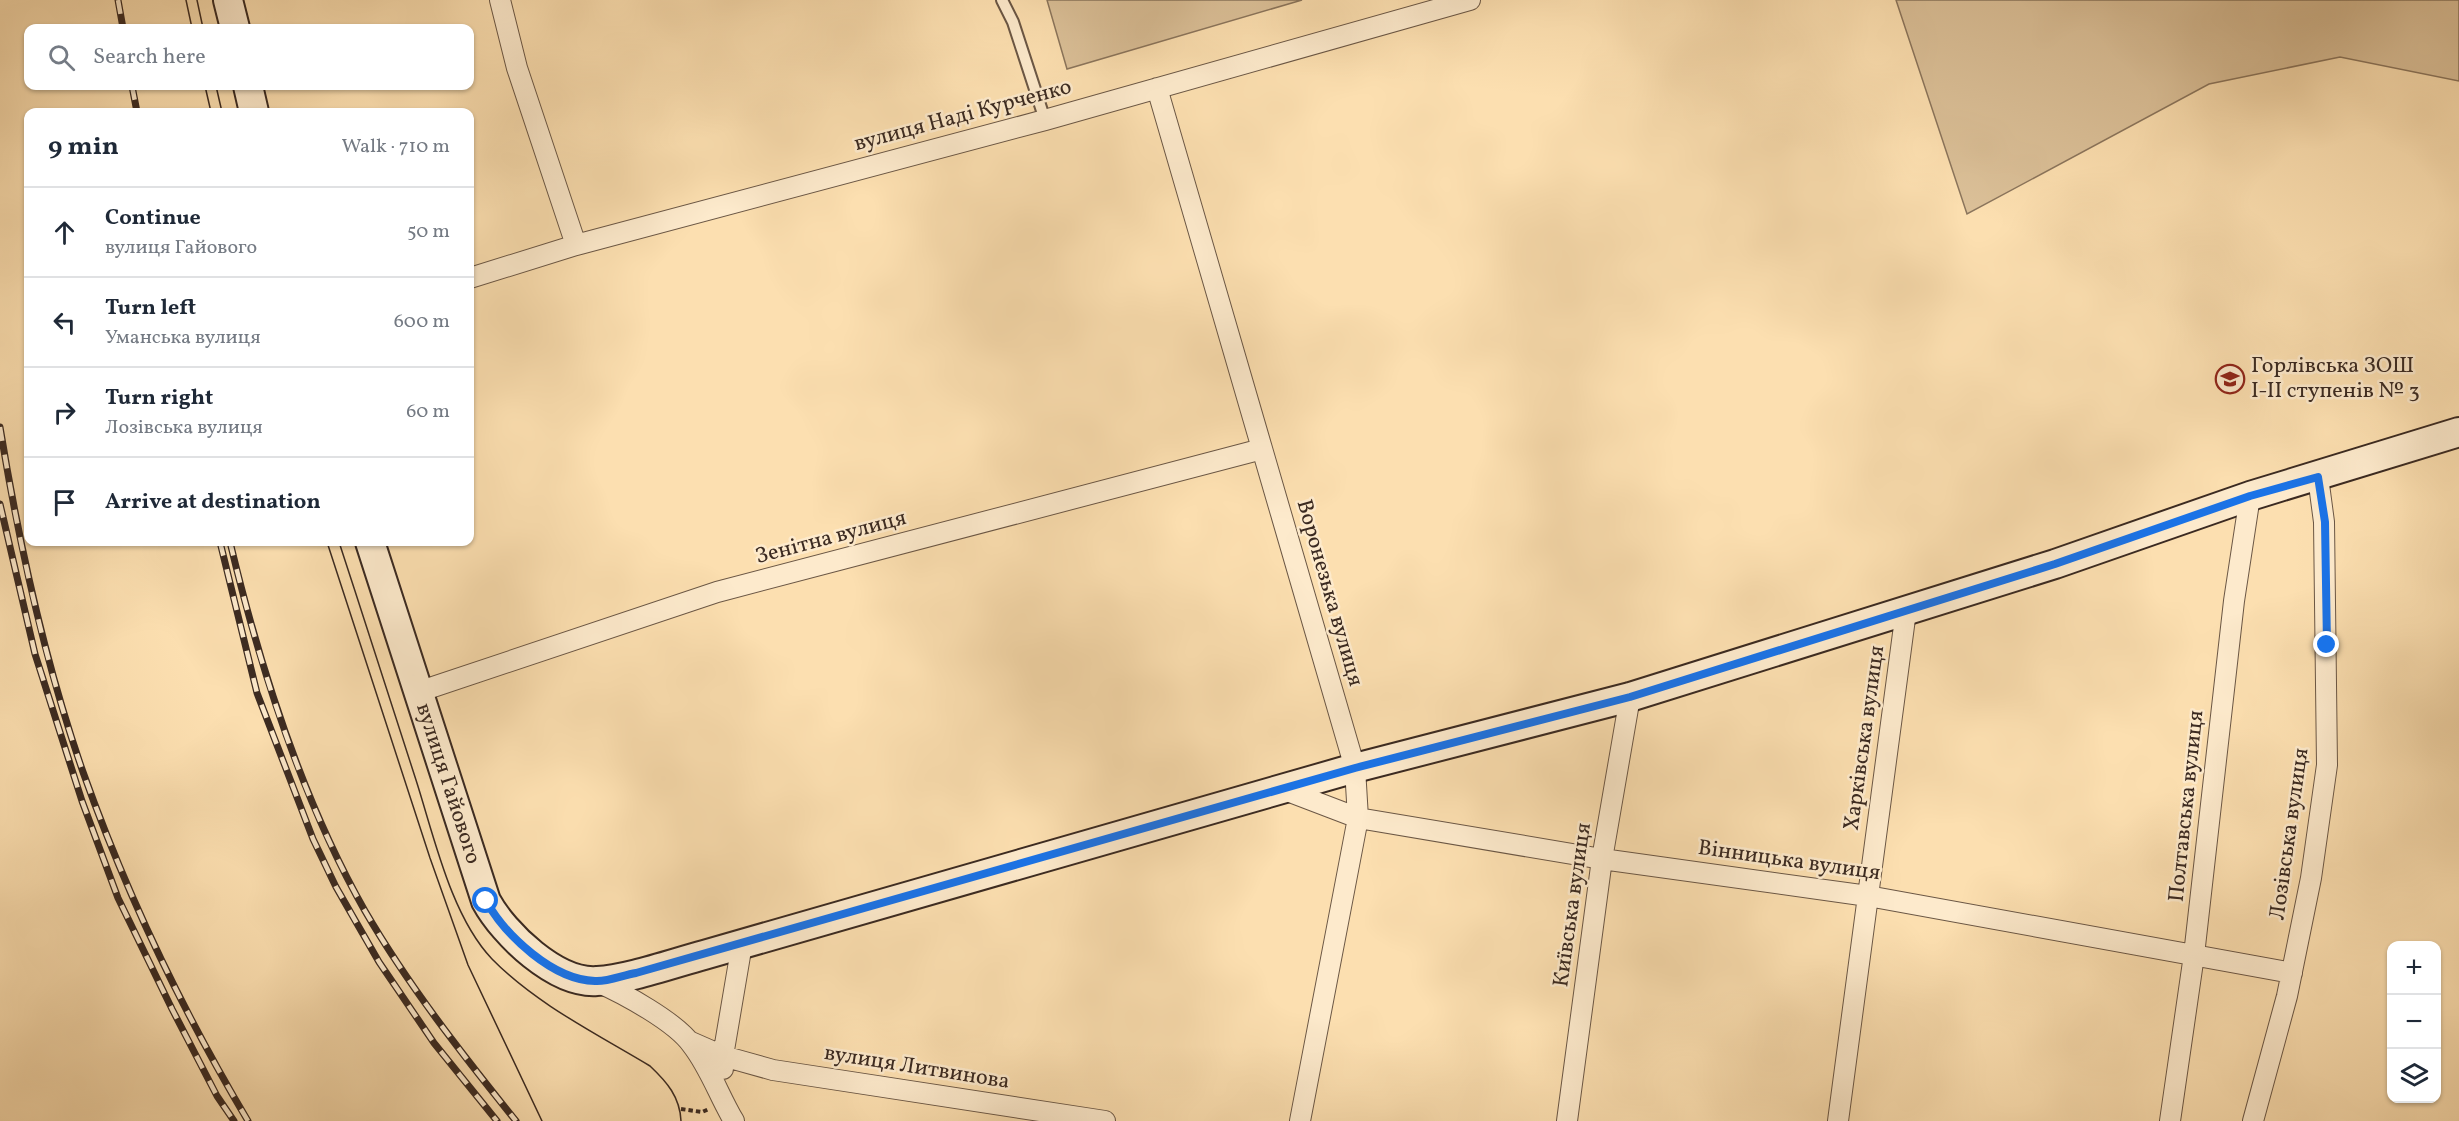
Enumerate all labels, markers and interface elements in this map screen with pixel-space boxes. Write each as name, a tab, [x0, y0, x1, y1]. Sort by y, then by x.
search box	[24, 24, 474, 90]
icon: search	[45, 41, 78, 74]
text: Search here	[93, 42, 206, 73]
street label: вулиця Наді Курченко	[851, 72, 1075, 160]
text: 9 min	[48, 129, 119, 165]
text: Walk · 710 m	[341, 133, 450, 161]
text: Continue	[105, 203, 201, 234]
icon: ahead	[48, 216, 81, 249]
text: 50 m	[407, 218, 450, 246]
text: вулиця Гайового	[105, 234, 257, 262]
text: Turn left	[105, 293, 196, 324]
icon: left	[48, 306, 81, 339]
text: 600 m	[394, 308, 450, 336]
text: Уманська вулиця	[105, 324, 261, 352]
place label: Горлівська ЗОШ І-ІІ ступенів № 3	[2251, 351, 2420, 407]
school or university icon: Горлівська ЗОШ І-ІІ ступенів № 3	[2214, 363, 2246, 395]
text: Turn right	[105, 383, 213, 414]
icon: right	[48, 396, 81, 429]
text: 60 m	[406, 398, 450, 426]
text: Лозівська вулиця	[105, 414, 263, 442]
icon: arrive	[48, 486, 81, 519]
text: Arrive at destination	[105, 487, 321, 518]
street label: Воронезька вулиця	[1288, 496, 1370, 690]
street label: Зенітна вулиця	[752, 503, 910, 573]
route end	[2313, 631, 2339, 657]
street label: Харківська вулиця	[1837, 643, 1893, 833]
street label: вулиця Гайового	[408, 699, 489, 868]
street label: Полтавська вулиця	[2162, 709, 2212, 903]
street label: Лозівська вулиця	[2263, 746, 2317, 922]
street label: Київська вулиця	[1546, 821, 1600, 989]
street label: Вінницька вулиця	[1696, 833, 1882, 889]
route start	[472, 887, 498, 913]
map controls	[2387, 941, 2441, 1103]
button: +	[2387, 941, 2441, 995]
button: −	[2387, 995, 2441, 1049]
street label: вулиця Литвинова	[822, 1038, 1012, 1098]
button: layers	[2387, 1049, 2441, 1103]

